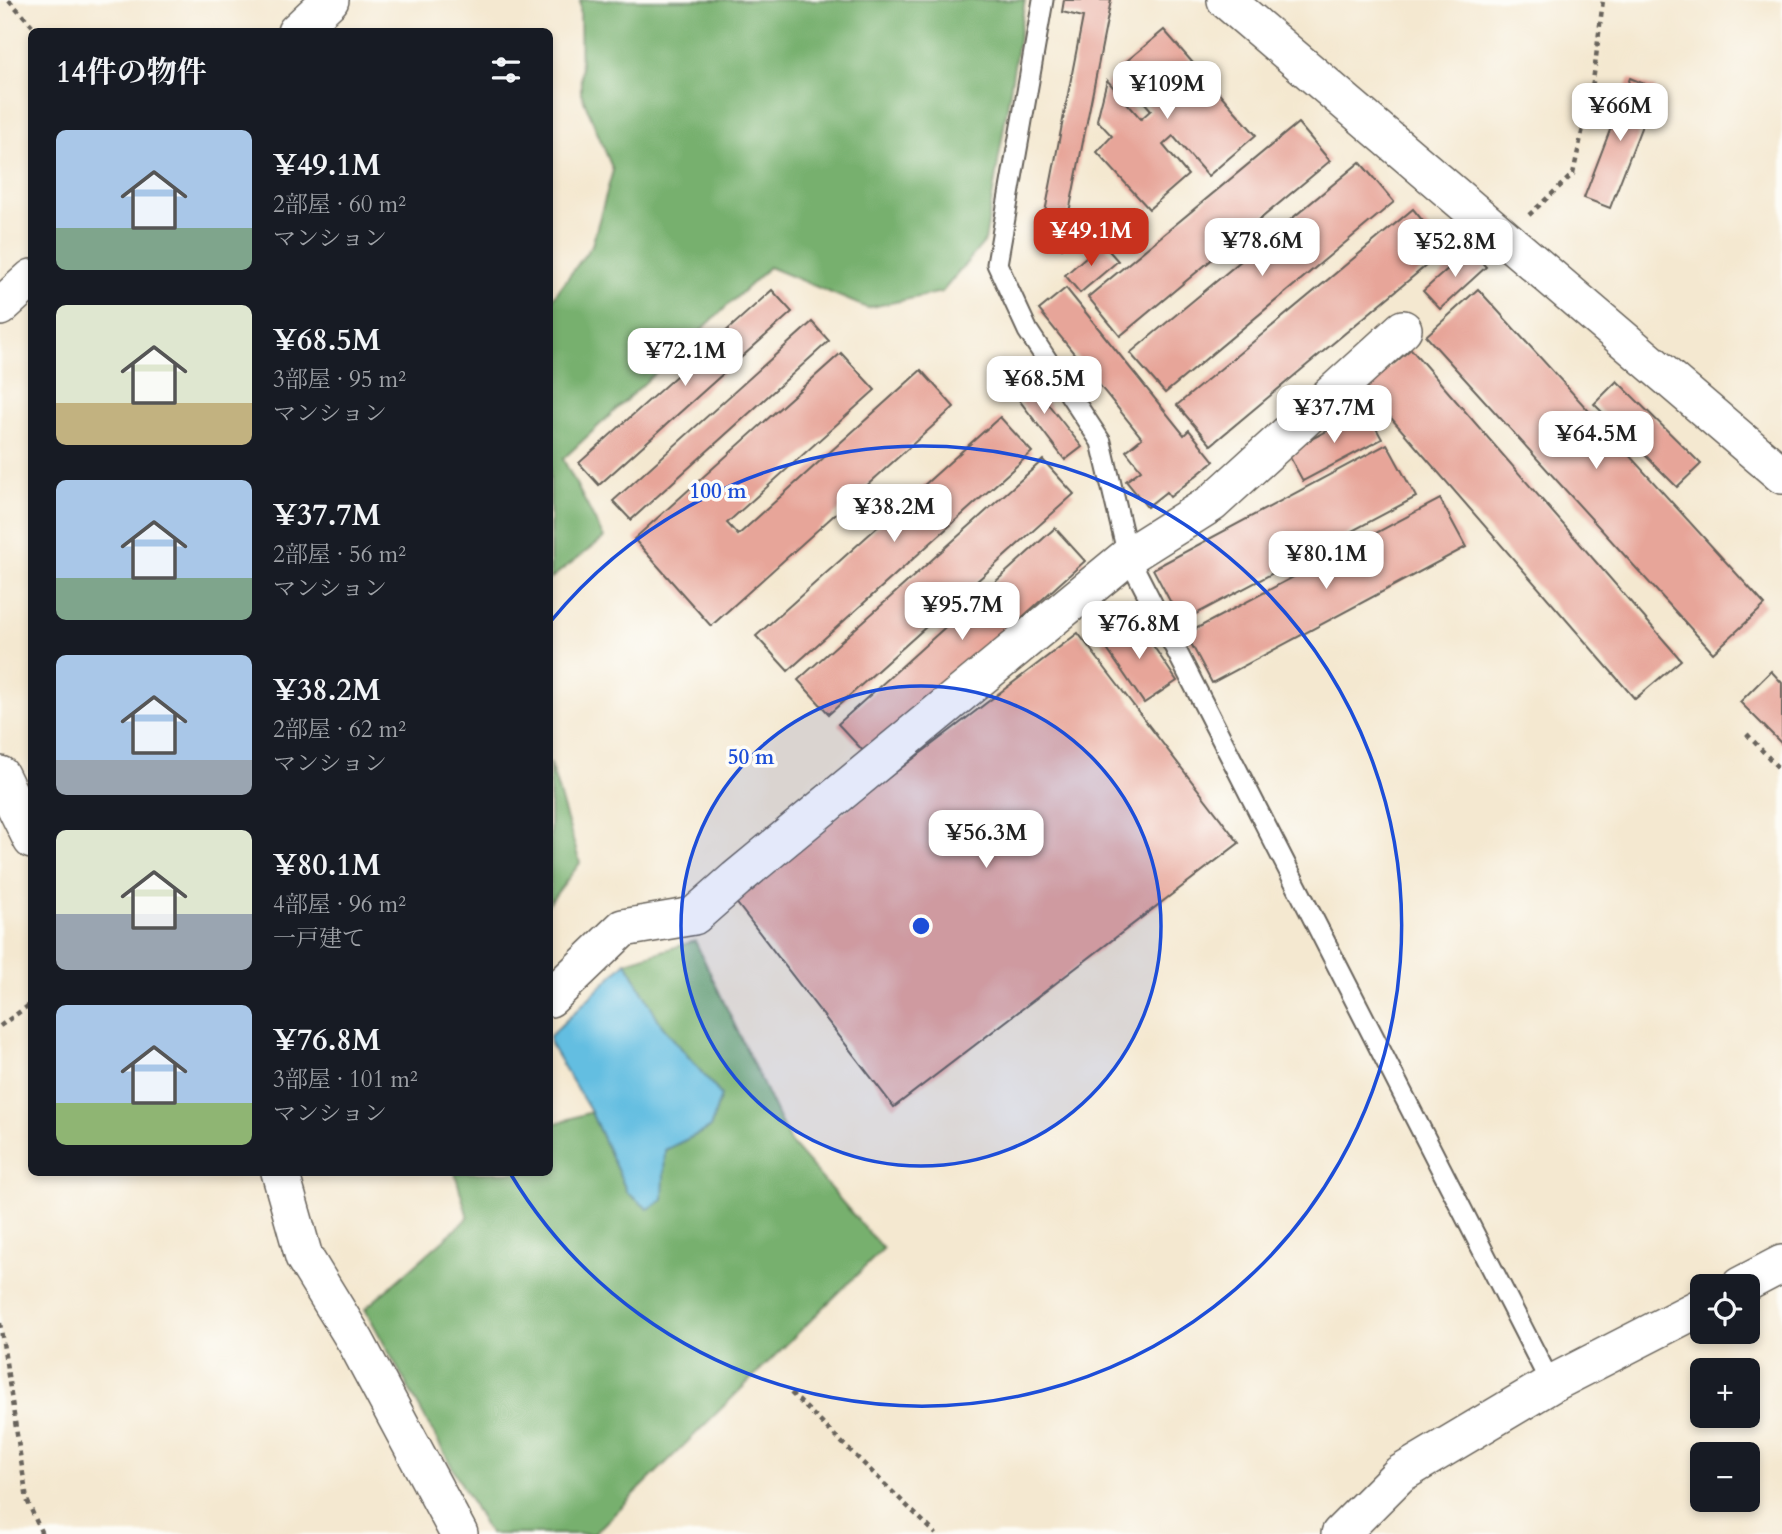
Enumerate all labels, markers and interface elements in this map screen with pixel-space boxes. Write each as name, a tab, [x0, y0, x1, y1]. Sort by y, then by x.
icon: filters	[487, 51, 525, 89]
text: 14件の物件	[56, 52, 207, 93]
pin: ¥109M	[1118, 61, 1216, 121]
text: ¥109M	[1129, 68, 1205, 99]
pin: ¥66M	[1579, 83, 1661, 143]
text: ¥66M	[1588, 90, 1652, 121]
text: ¥49.1M	[273, 145, 381, 186]
icon: home	[112, 158, 196, 242]
text: 2部屋 · 60 m²	[273, 189, 406, 220]
pin: ¥49.1M	[1034, 208, 1148, 268]
text: ¥49.1M	[1050, 215, 1132, 246]
pin: ¥78.6M	[1205, 218, 1319, 278]
pin: ¥52.8M	[1398, 219, 1512, 279]
text: マンション	[273, 223, 387, 254]
text: ¥78.6M	[1221, 225, 1303, 256]
text: ¥52.8M	[1414, 226, 1496, 257]
text: ¥68.5M	[273, 320, 381, 361]
pin: ¥72.1M	[628, 328, 742, 388]
icon: home	[112, 333, 196, 417]
text: ¥72.1M	[644, 335, 726, 366]
pin: ¥68.5M	[987, 356, 1101, 416]
text: ¥68.5M	[1003, 363, 1085, 394]
text: 3部屋 · 95 m²	[273, 364, 406, 395]
pin: ¥37.7M	[1277, 386, 1391, 445]
text: ¥37.7M	[1293, 392, 1375, 423]
text: マンション	[273, 398, 387, 429]
pin: ¥64.5M	[1539, 412, 1653, 471]
text: ¥64.5M	[1555, 418, 1637, 449]
text: 100 m	[689, 477, 747, 506]
pin: ¥38.2M	[837, 484, 951, 544]
text: ¥38.2M	[853, 491, 935, 522]
text: ¥37.7M	[273, 495, 381, 536]
icon: home	[112, 508, 196, 592]
pin: ¥80.1M	[1269, 532, 1383, 591]
text: ¥80.1M	[1285, 538, 1367, 569]
text: 2部屋 · 56 m²	[273, 539, 406, 570]
text: マンション	[273, 573, 387, 604]
pin: ¥95.7M	[905, 582, 1019, 642]
text: ¥95.7M	[921, 589, 1003, 620]
pin: ¥76.8M	[1082, 602, 1196, 661]
text: ¥76.8M	[1098, 608, 1180, 639]
text: ¥38.2M	[273, 670, 381, 711]
icon: home	[112, 683, 196, 767]
text: 2部屋 · 62 m²	[273, 714, 406, 745]
text: 50 m	[728, 743, 775, 772]
text: マンション	[273, 748, 387, 779]
pin: ¥56.3M	[929, 810, 1043, 870]
text: ¥56.3M	[945, 817, 1027, 848]
text: ¥80.1M	[273, 845, 381, 886]
icon: home	[112, 858, 196, 942]
text: 4部屋 · 96 m²	[273, 889, 406, 920]
centre of rings	[909, 914, 933, 938]
text: 一戸建て	[273, 923, 365, 954]
text: ¥76.8M	[273, 1020, 381, 1061]
icon: home	[112, 1033, 196, 1117]
text: 3部屋 · 101 m²	[273, 1064, 418, 1095]
text: マンション	[273, 1098, 387, 1129]
map controls	[1690, 1274, 1760, 1512]
button: locate	[1690, 1274, 1760, 1344]
button: +	[1690, 1358, 1760, 1428]
button: −	[1690, 1442, 1760, 1512]

